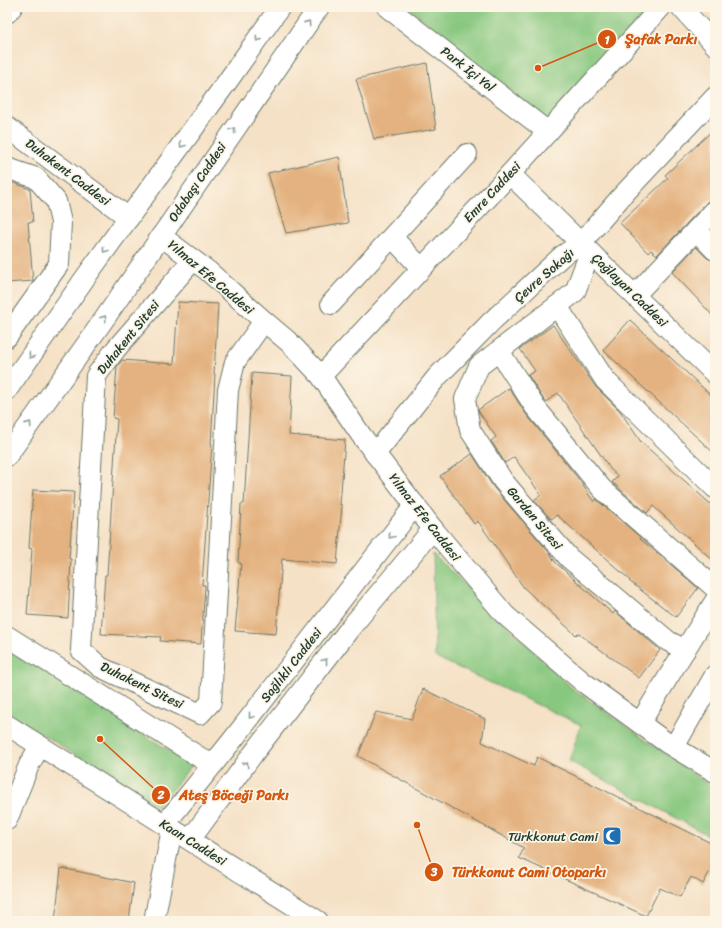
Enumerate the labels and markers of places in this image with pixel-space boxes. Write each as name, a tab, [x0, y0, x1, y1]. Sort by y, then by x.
callout: Şafak Parkı	[597, 26, 706, 52]
callout: Ateş Böceği Parkı	[151, 782, 297, 808]
place label: Türkkonut Cami	[508, 825, 598, 848]
mosque icon: Türkkonut Cami	[601, 825, 623, 847]
callout: Türkkonut Cami Otoparkı	[424, 859, 615, 885]

